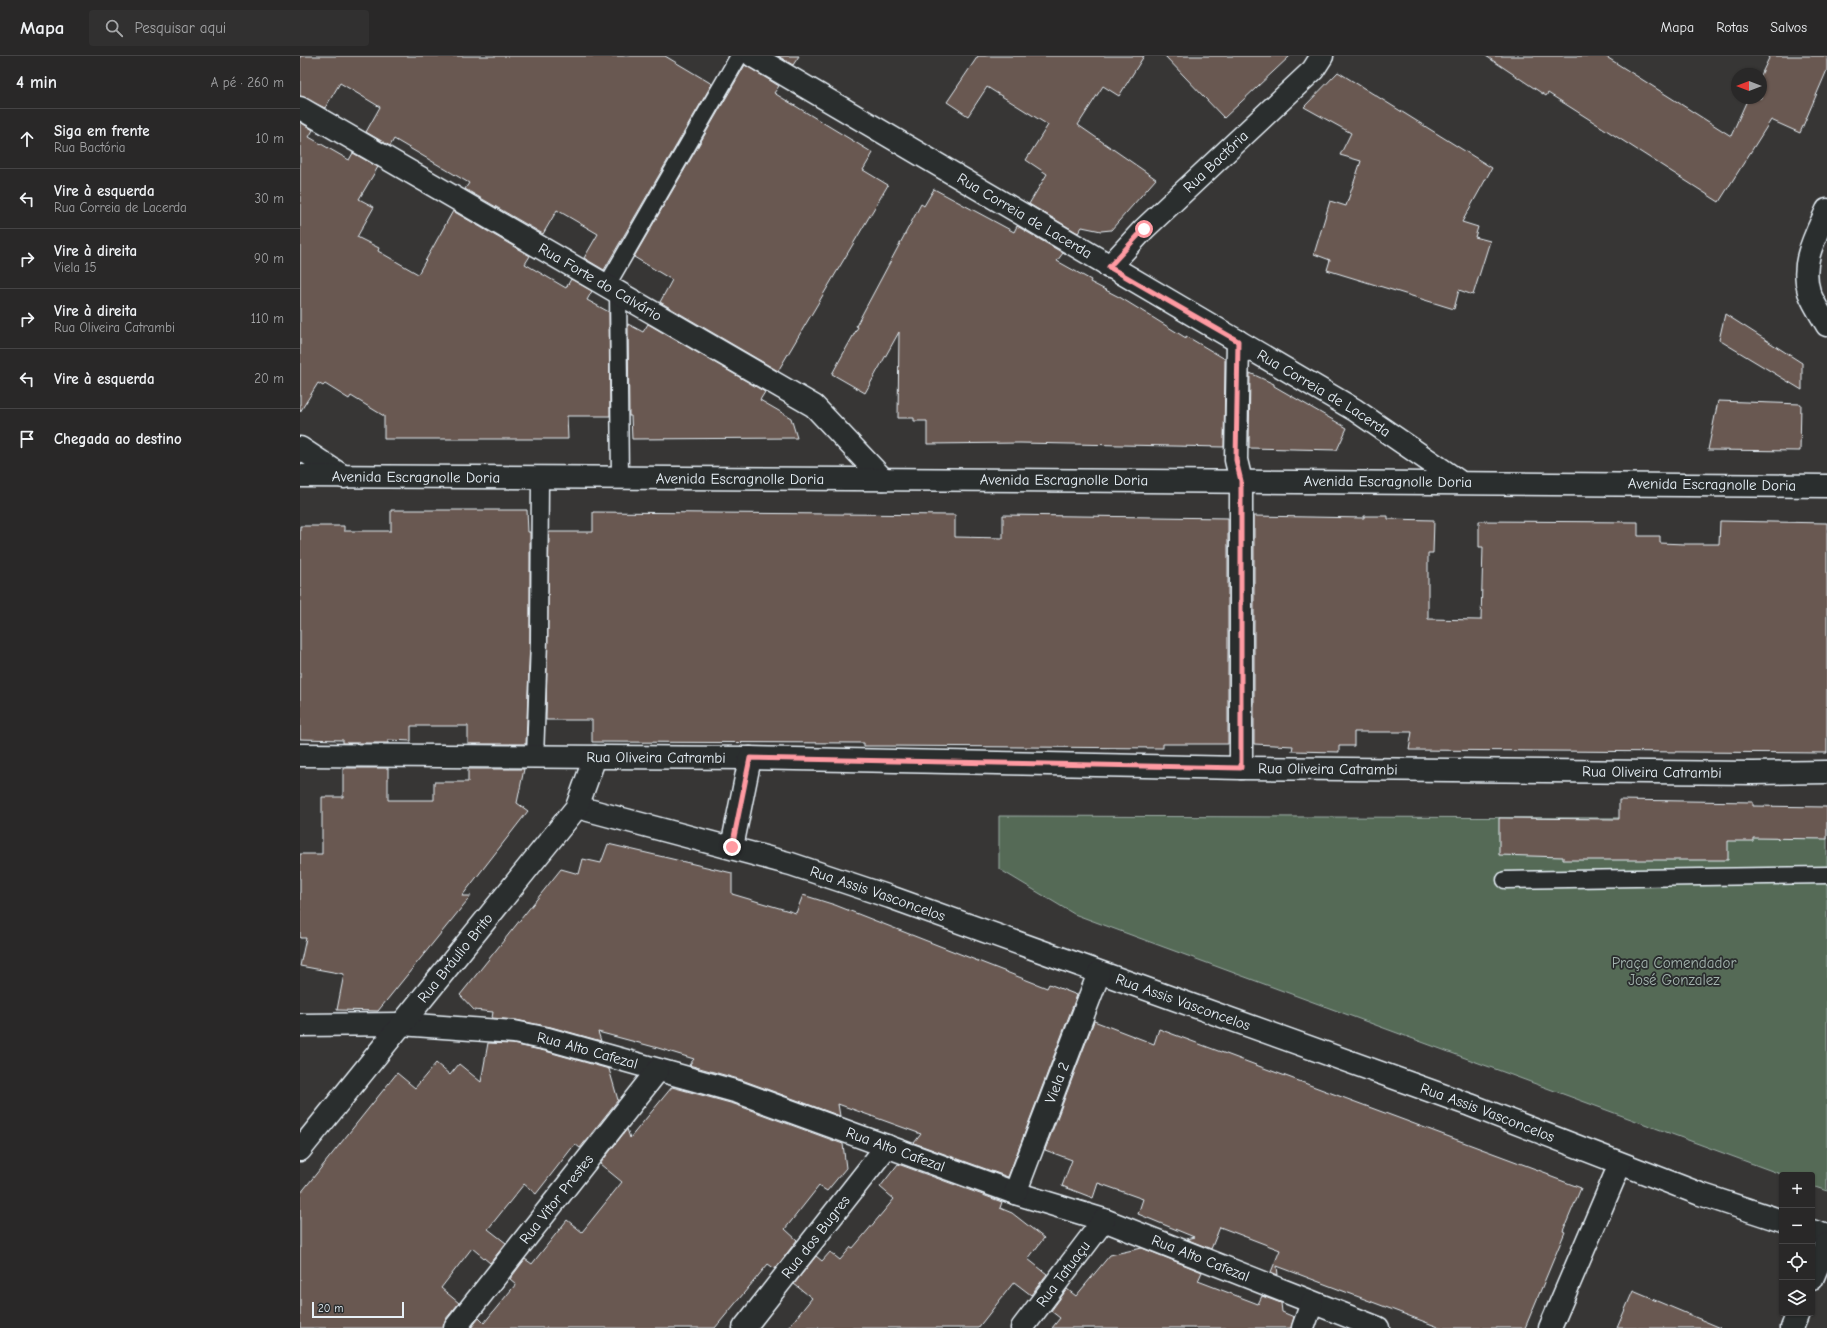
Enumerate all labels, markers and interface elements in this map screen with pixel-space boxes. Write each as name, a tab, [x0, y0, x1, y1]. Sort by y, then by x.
search box	[89, 10, 369, 46]
text: Mapa	[20, 17, 65, 39]
icon: search	[103, 17, 125, 39]
text: Pesquisar aqui	[135, 19, 226, 37]
text: Mapa	[1661, 19, 1694, 36]
text: Rotas	[1716, 19, 1748, 36]
text: Salvos	[1770, 19, 1807, 36]
north arrow	[1731, 68, 1767, 104]
text: 4 min	[16, 73, 57, 92]
text: A pé · 260 m	[211, 75, 284, 90]
text: Siga em frente	[54, 122, 150, 140]
street label: Rua Bactória	[1179, 127, 1252, 196]
icon: ahead	[16, 128, 38, 150]
text: 10 m	[256, 131, 284, 146]
text: Rua Bactória	[54, 140, 126, 155]
street label: Rua Correia de Lacerda	[954, 169, 1095, 262]
text: Vire à esquerda	[54, 182, 155, 200]
icon: left	[16, 188, 38, 210]
text: 30 m	[254, 191, 284, 206]
text: Rua Correia de Lacerda	[54, 200, 187, 215]
route start	[1135, 220, 1153, 238]
street label: Rua Forte do Calvário	[535, 239, 665, 325]
text: Vire à direita	[54, 242, 137, 260]
icon: right	[16, 248, 38, 270]
text: 90 m	[254, 251, 284, 266]
text: Viela 15	[54, 260, 97, 275]
text: Vire à direita	[54, 302, 137, 320]
icon: right	[16, 308, 38, 330]
text: 110 m	[251, 311, 284, 326]
text: Rua Oliveira Catrambi	[54, 320, 175, 335]
street label: Rua Correia de Lacerda	[1254, 345, 1394, 441]
icon: left	[16, 368, 38, 390]
text: Vire à esquerda	[54, 370, 155, 388]
text: 20 m	[254, 371, 284, 386]
icon: arrive	[16, 428, 38, 450]
text: Chegada ao destino	[54, 430, 182, 448]
street label: Avenida Escragnolle Doria	[332, 467, 500, 487]
street label: Avenida Escragnolle Doria	[656, 469, 824, 488]
street label: Avenida Escragnolle Doria	[980, 471, 1148, 489]
street label: Avenida Escragnolle Doria	[1304, 472, 1472, 491]
street label: Avenida Escragnolle Doria	[1628, 474, 1796, 495]
street label: Rua Oliveira Catrambi	[586, 748, 726, 767]
street label: Rua Oliveira Catrambi	[1258, 759, 1398, 779]
street label: Rua Oliveira Catrambi	[1582, 762, 1722, 782]
route end	[723, 838, 741, 856]
street label: Rua Assis Vasconcelos	[808, 862, 948, 925]
street label: Rua Bráulio Brito	[414, 909, 497, 1006]
park label: Praça Comendador José Gonzalez	[1612, 954, 1736, 989]
street label: Rua Assis Vasconcelos	[1113, 970, 1253, 1034]
street label: Rua Alto Cafezal	[535, 1028, 640, 1073]
street label: Viela 2	[1041, 1060, 1073, 1106]
street label: Rua Assis Vasconcelos	[1418, 1079, 1557, 1146]
street label: Rua Alto Cafezal	[844, 1123, 947, 1176]
street label: Rua Vitor Prestes	[516, 1151, 597, 1248]
map controls	[1779, 1172, 1815, 1316]
button: +	[1779, 1172, 1815, 1208]
street label: Rua dos Bugres	[777, 1192, 854, 1282]
button: −	[1779, 1208, 1815, 1244]
street label: Rua Alto Cafezal	[1149, 1231, 1252, 1286]
street label: Rua Tatuaçu	[1032, 1237, 1094, 1310]
button: locate	[1779, 1244, 1815, 1280]
button: layers	[1779, 1280, 1815, 1316]
scale bar	[312, 1300, 404, 1319]
text: 20 m	[318, 1302, 343, 1315]

